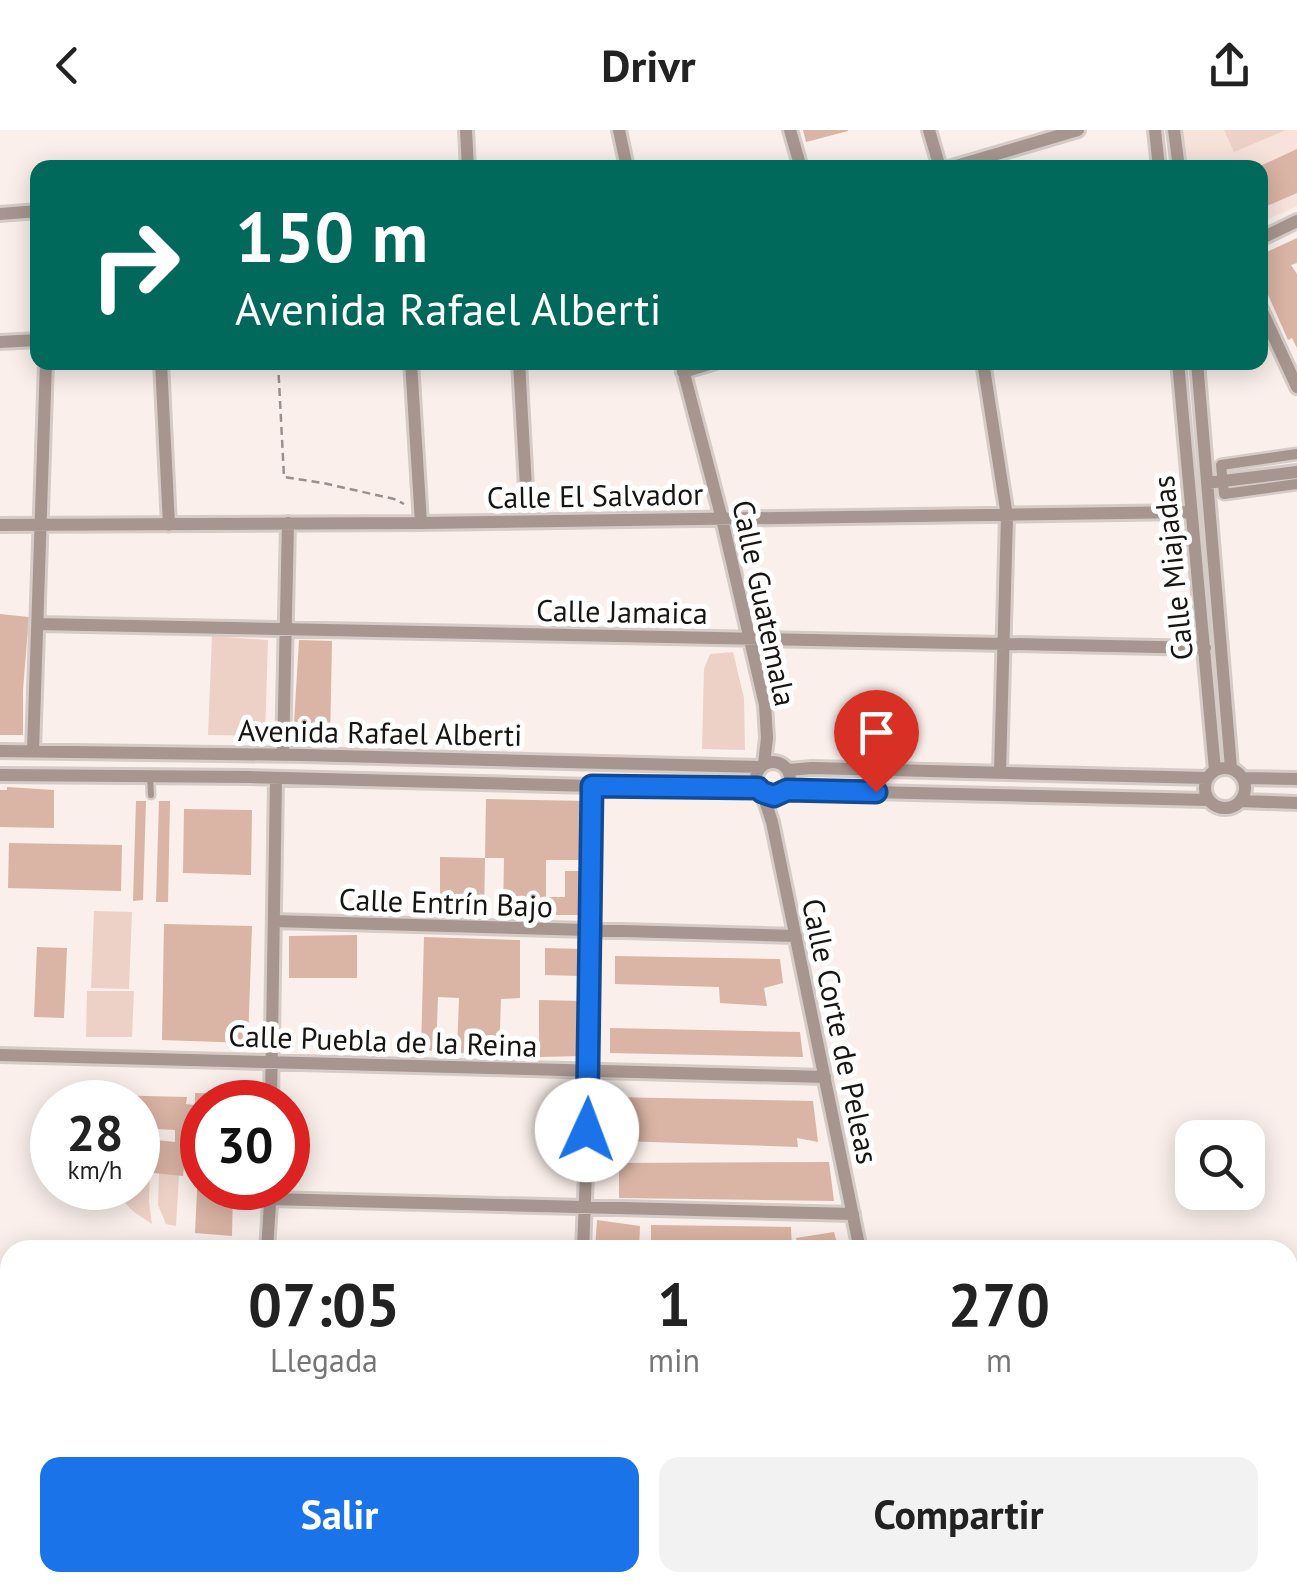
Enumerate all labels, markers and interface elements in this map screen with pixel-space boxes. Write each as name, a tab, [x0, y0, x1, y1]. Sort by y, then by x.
text: Drivr	[601, 36, 696, 94]
icon: back	[40, 38, 95, 93]
icon: share	[1202, 38, 1257, 93]
text: 150 m	[235, 191, 428, 281]
icon: right	[70, 200, 200, 330]
text: Avenida Rafael Alberti	[235, 279, 662, 337]
street label: Calle El Salvador	[486, 474, 704, 516]
street label: Calle Miajadas	[1143, 474, 1201, 662]
street label: Calle Guatemala	[724, 496, 806, 710]
street label: Calle Jamaica	[536, 590, 708, 632]
pin	[834, 690, 919, 793]
icon: arrive	[849, 705, 904, 760]
street label: Avenida Rafael Alberti	[238, 710, 522, 754]
street label: Calle Entrín Bajo	[338, 879, 554, 925]
street label: Calle Corte de Peleas	[794, 895, 888, 1167]
street label: Calle Puebla de la Reina	[228, 1015, 538, 1065]
position arrow	[535, 1078, 639, 1182]
speed limit sign: 30	[180, 1080, 310, 1210]
text: 28	[67, 1100, 123, 1165]
map controls	[1175, 1120, 1265, 1210]
button: search	[1175, 1120, 1265, 1210]
text: km/h	[68, 1154, 122, 1186]
text: 07:05	[248, 1265, 400, 1343]
text: 1	[657, 1265, 691, 1343]
text: 270	[948, 1265, 1050, 1343]
text: Llegada	[270, 1339, 378, 1381]
text: min	[648, 1339, 700, 1381]
text: m	[986, 1339, 1012, 1381]
button: Salir	[40, 1457, 639, 1572]
button: Compartir	[659, 1457, 1258, 1572]

